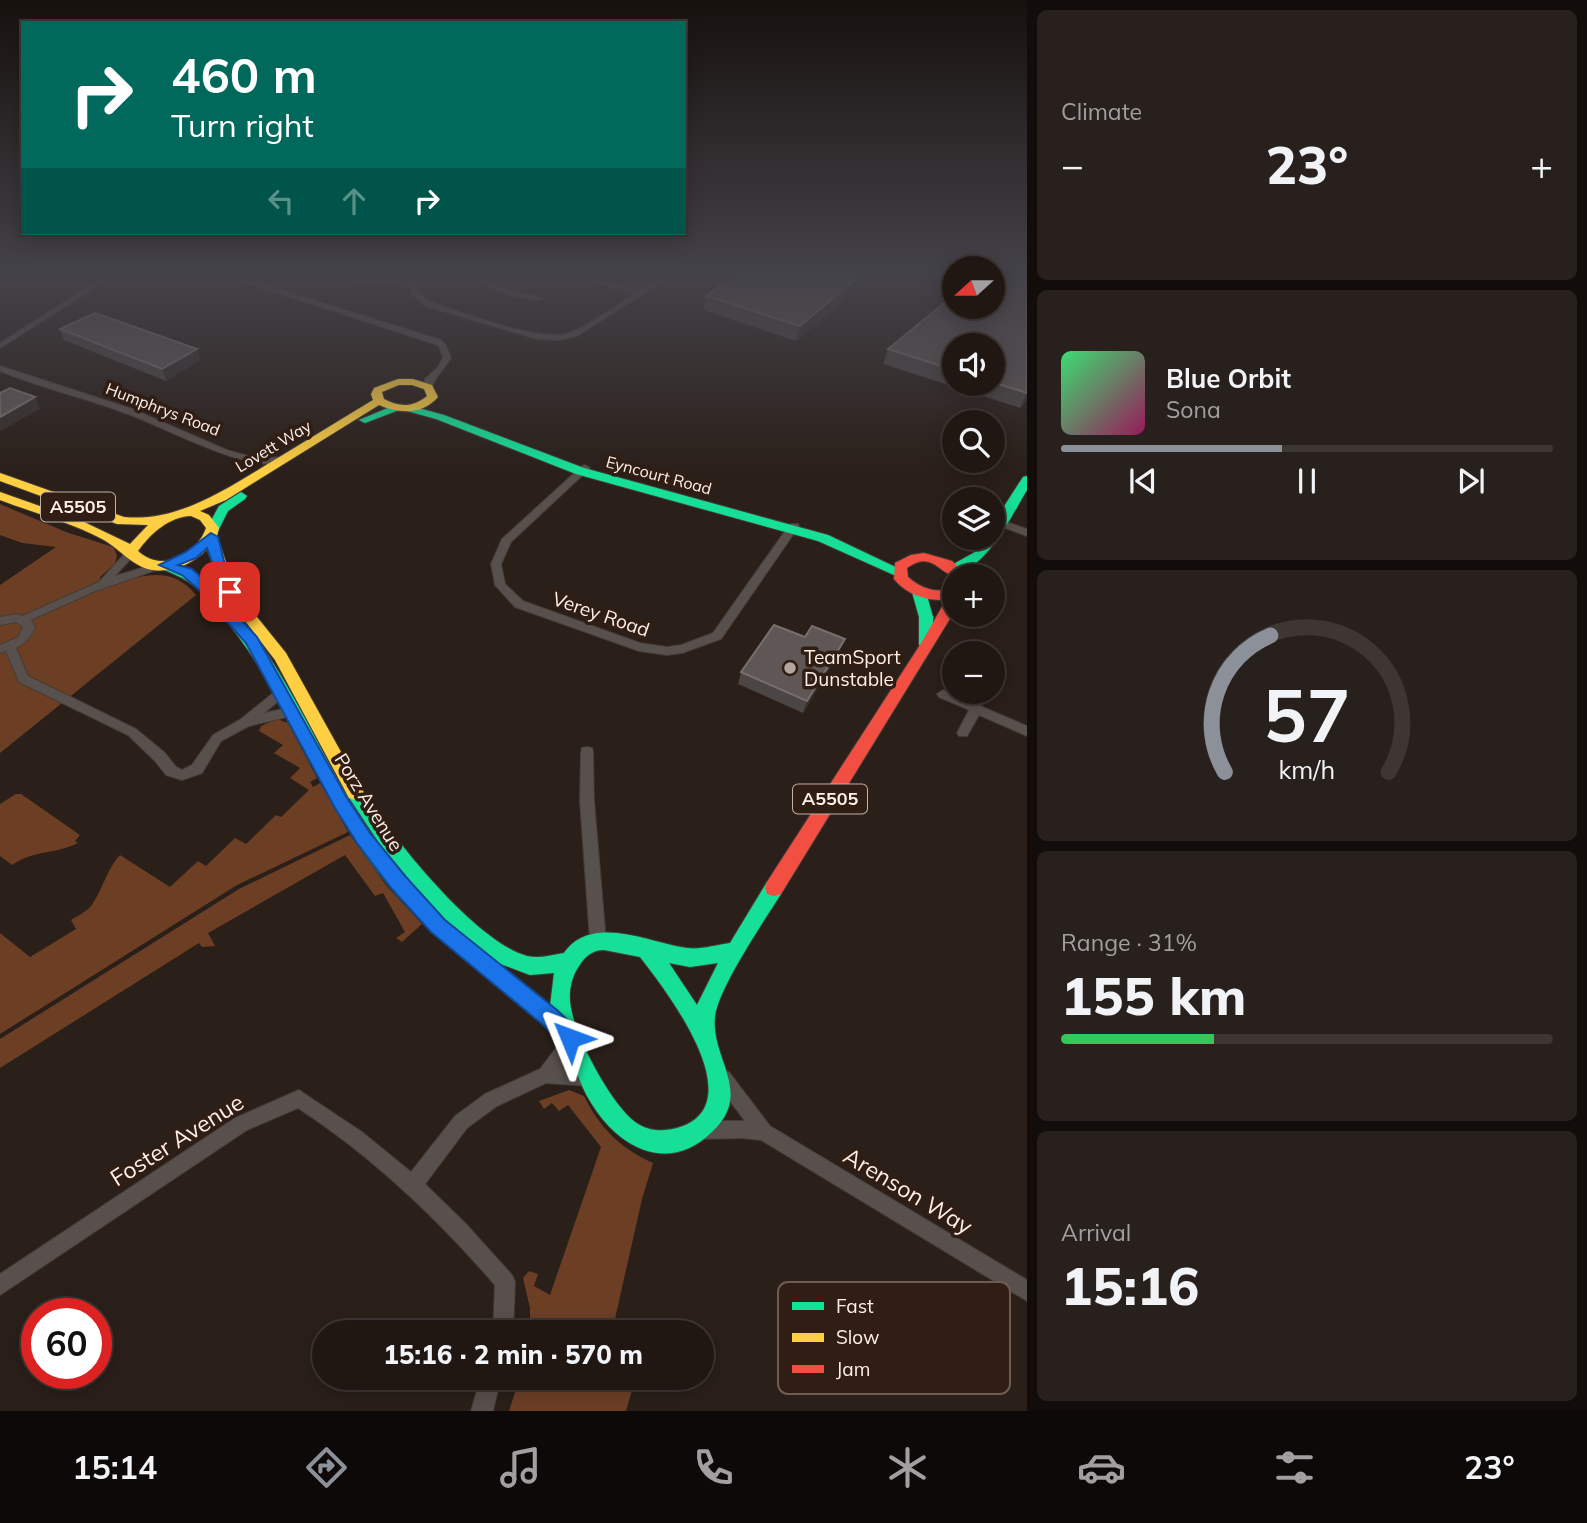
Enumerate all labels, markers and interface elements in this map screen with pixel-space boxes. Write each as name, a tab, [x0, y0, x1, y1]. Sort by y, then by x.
text: 460 m	[171, 44, 317, 105]
icon: right	[56, 49, 147, 140]
text: Climate	[1061, 97, 1142, 126]
text: Turn right	[171, 105, 314, 145]
text: 23°	[1266, 132, 1348, 197]
text: −	[1061, 141, 1084, 189]
text: +	[1530, 141, 1553, 189]
icon: left	[262, 182, 300, 220]
icon: ahead	[335, 182, 373, 220]
icon: right	[408, 182, 446, 220]
north arrow	[942, 256, 1004, 318]
map controls	[942, 256, 1005, 704]
button: sound	[942, 333, 1005, 396]
text: Blue Orbit	[1166, 362, 1291, 395]
street label: Humphrys Road	[103, 378, 223, 440]
text: Sona	[1166, 395, 1221, 424]
button: search	[942, 410, 1005, 473]
street label: Lovett Way	[232, 415, 315, 476]
street label: Eyncourt Road	[604, 451, 714, 499]
icon: previous	[1124, 462, 1162, 500]
icon: pause	[1288, 462, 1326, 500]
icon: next	[1452, 462, 1490, 500]
button: layers	[942, 487, 1005, 550]
road number: A5505	[41, 492, 115, 522]
pin	[200, 562, 260, 622]
button: +	[942, 564, 1005, 627]
icon: arrive	[211, 573, 249, 611]
street label: Verey Road	[549, 586, 653, 642]
button: −	[942, 641, 1005, 704]
place label: TeamSport Dunstable	[804, 645, 901, 691]
marker: TeamSport Dunstable	[782, 660, 798, 676]
text: 57	[1263, 669, 1351, 760]
street label: Porz Avenue	[329, 749, 409, 855]
text: km/h	[1279, 753, 1335, 784]
road number: A5505	[793, 784, 867, 814]
text: Range · 31%	[1061, 928, 1197, 957]
text: 155 km	[1061, 963, 1246, 1028]
position arrow	[533, 1001, 607, 1075]
street label: Foster Avenue	[105, 1087, 249, 1192]
street label: Arenson Way	[839, 1141, 978, 1240]
text: Arrival	[1061, 1218, 1131, 1247]
text: 15:16	[1061, 1253, 1199, 1318]
legend	[778, 1282, 1010, 1394]
text: Fast	[836, 1294, 874, 1318]
speed limit sign: 60	[21, 1298, 112, 1389]
text: Slow	[836, 1325, 880, 1349]
text: 15:16 · 2 min · 570 m	[383, 1338, 643, 1371]
text: Jam	[836, 1357, 870, 1381]
icon: directions	[302, 1443, 351, 1492]
icon: music	[496, 1443, 545, 1492]
icon: phone	[689, 1443, 738, 1492]
icon: climate	[883, 1443, 932, 1492]
icon: car	[1077, 1443, 1126, 1492]
icon: filters	[1270, 1443, 1319, 1492]
text: 15:14	[72, 1447, 157, 1487]
text: 23°	[1464, 1447, 1515, 1487]

